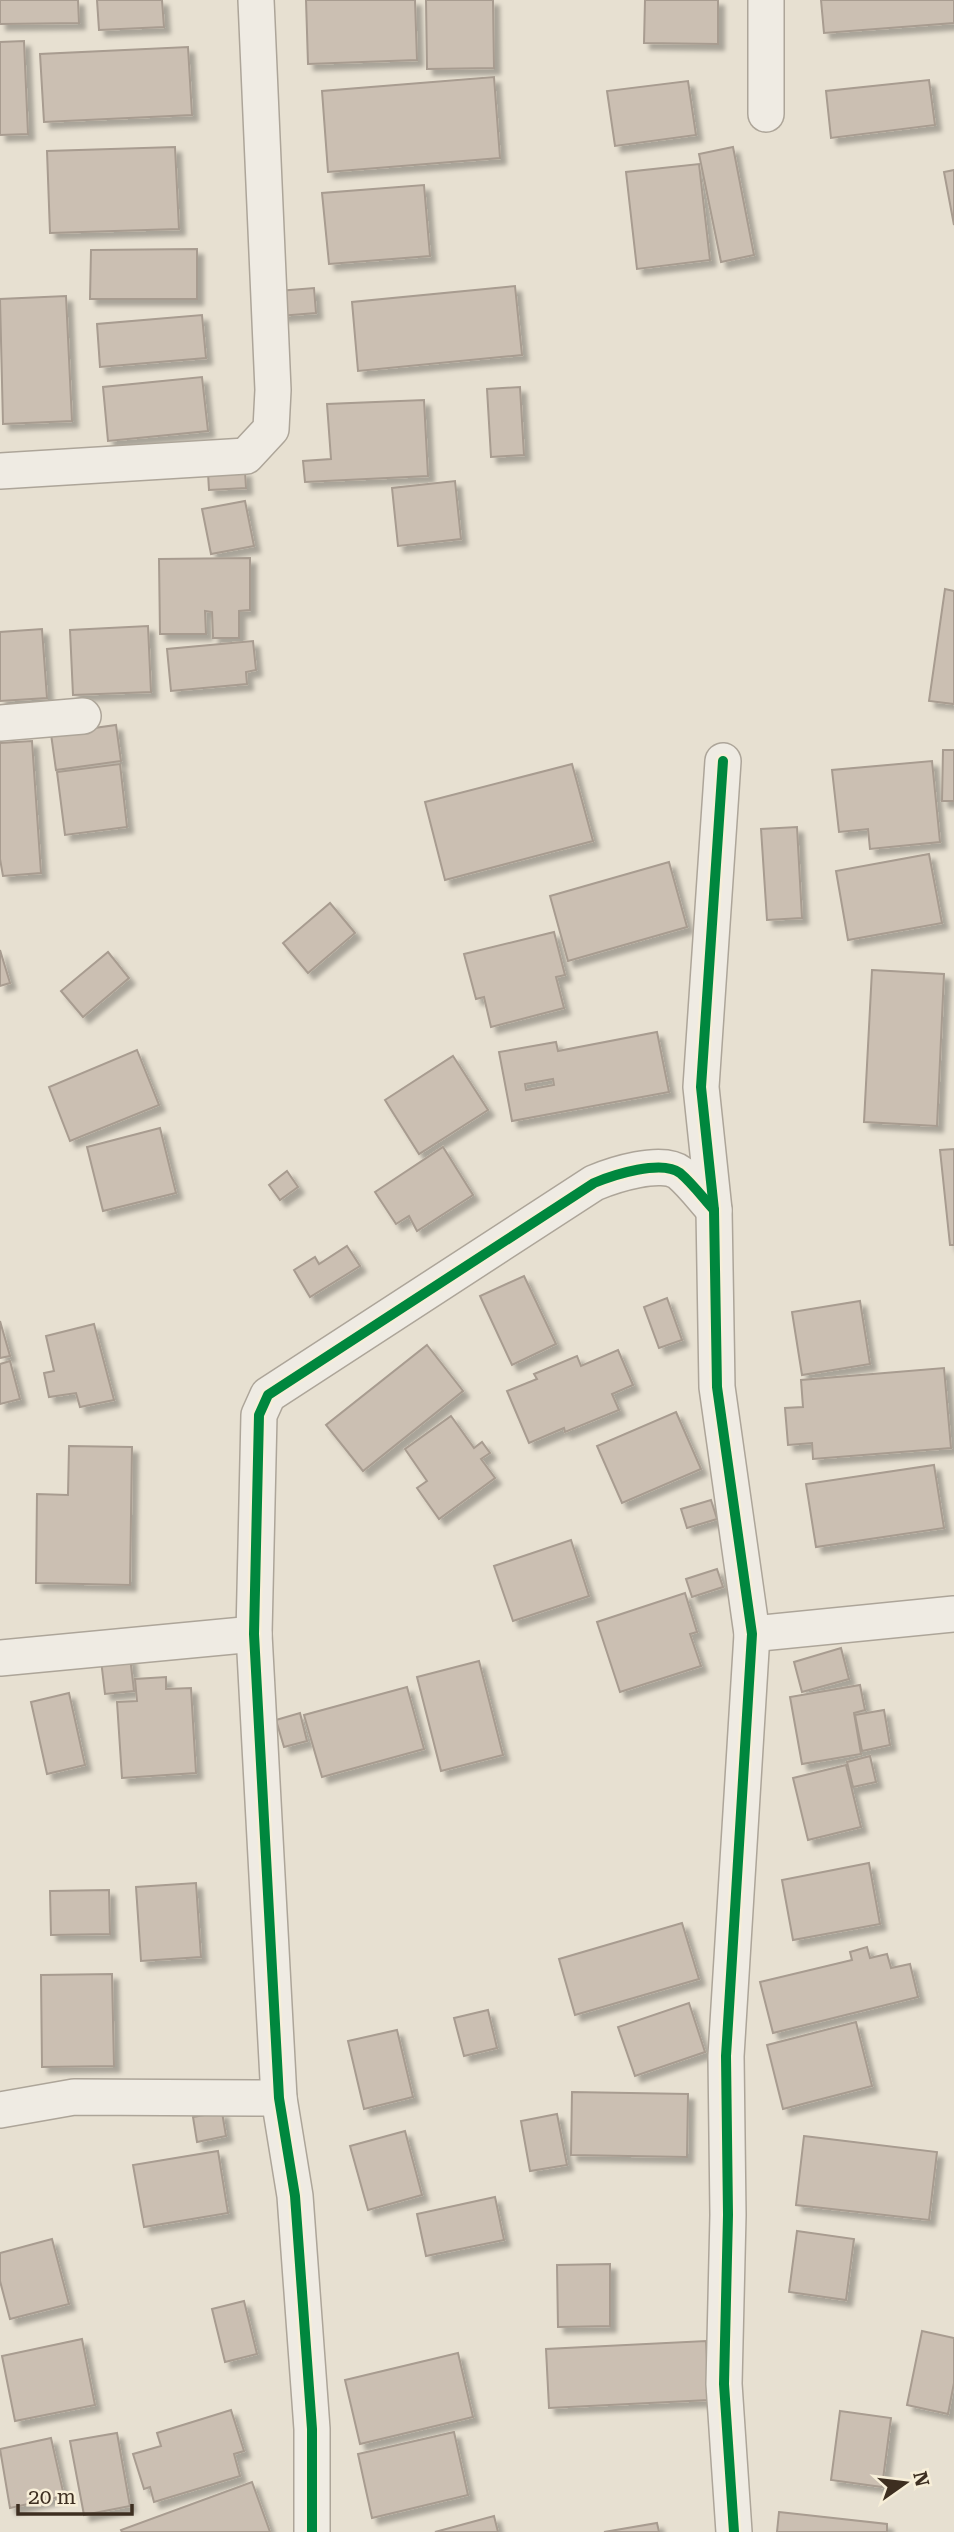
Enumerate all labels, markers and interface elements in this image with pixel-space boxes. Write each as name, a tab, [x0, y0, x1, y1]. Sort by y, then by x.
north arrow	[870, 2448, 940, 2518]
text: N	[908, 2469, 934, 2489]
scale bar	[18, 2472, 131, 2516]
text: 20 m	[28, 2485, 76, 2509]

